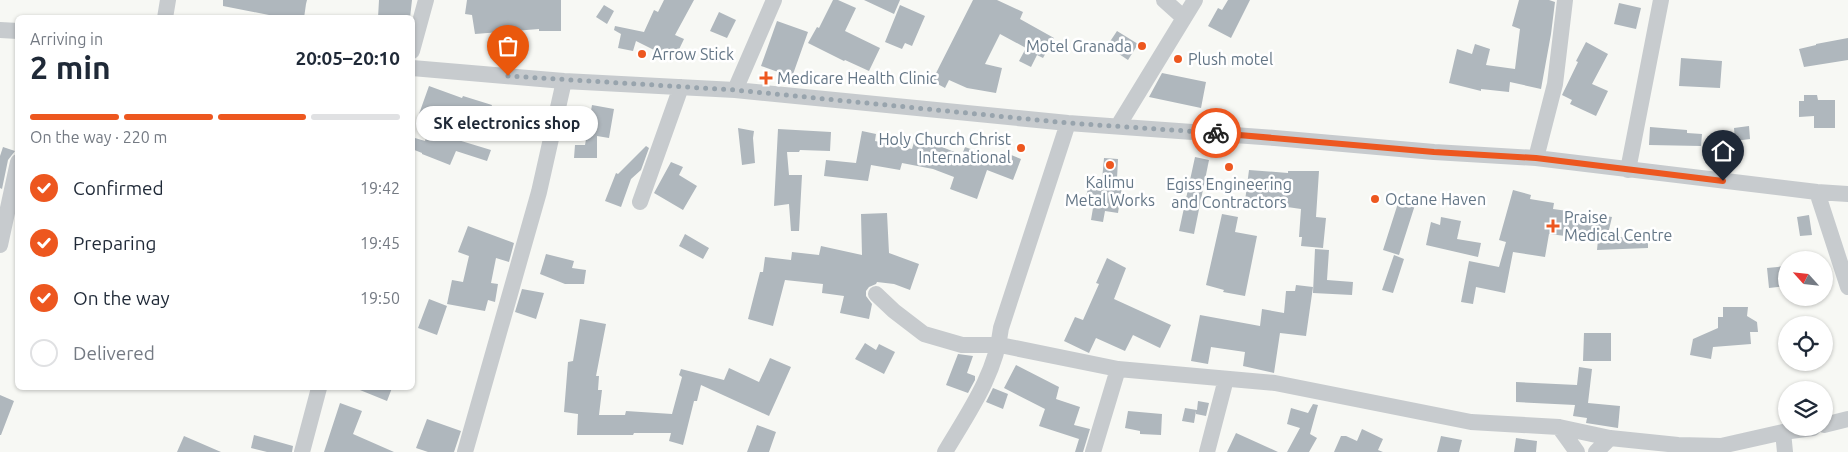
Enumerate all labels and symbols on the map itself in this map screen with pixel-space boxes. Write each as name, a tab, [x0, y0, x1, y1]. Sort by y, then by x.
pin	[487, 25, 529, 76]
place label: Motel Granada	[1026, 37, 1132, 55]
marker: Motel Granada	[1136, 40, 1148, 52]
place label: Arrow Stick	[652, 45, 734, 63]
marker: Arrow Stick	[636, 48, 648, 60]
place label: Plush motel	[1188, 50, 1273, 68]
marker: Plush motel	[1172, 53, 1184, 65]
place label: Medicare Health Clinic	[777, 69, 938, 87]
marker: Medicare Health Clinic	[759, 71, 773, 85]
callout: SK electronics shop	[417, 106, 599, 141]
courier	[1191, 108, 1241, 158]
place label: Holy Church Christ International	[878, 130, 1012, 166]
pin	[1702, 130, 1744, 181]
marker: Holy Church Christ International	[1015, 142, 1027, 154]
marker: Kalimu Metal Works	[1104, 159, 1116, 171]
marker: Egiss Engineering and Contractors	[1223, 161, 1235, 173]
place label: Kalimu Metal Works	[1065, 173, 1155, 209]
place label: Egiss Engineering and Contractors	[1166, 175, 1292, 211]
place label: Octane Haven	[1385, 190, 1486, 208]
marker: Octane Haven	[1369, 193, 1381, 205]
place label: Praise Medical Centre	[1564, 208, 1672, 244]
marker: Praise Medical Centre	[1546, 219, 1560, 233]
north arrow	[1778, 251, 1832, 306]

